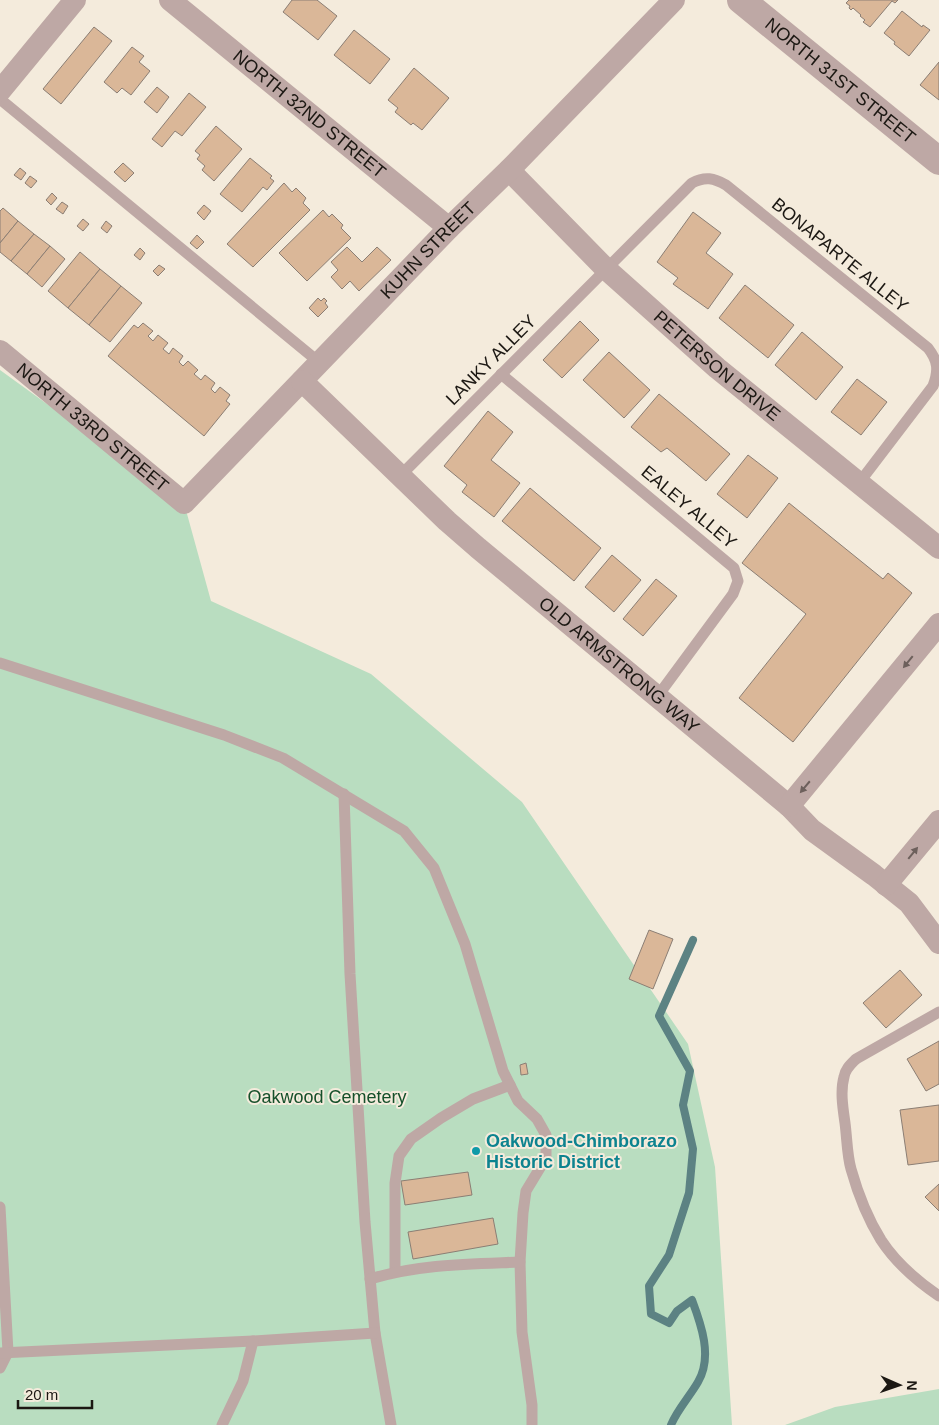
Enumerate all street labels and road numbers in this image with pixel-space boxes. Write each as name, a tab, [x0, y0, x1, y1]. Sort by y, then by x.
street label: NORTH 31ST STREET	[761, 14, 919, 148]
street label: NORTH 32ND STREET	[229, 46, 390, 182]
street label: BONAPARTE ALLEY	[768, 194, 912, 316]
street label: KUHN STREET	[377, 198, 480, 303]
street label: PETERSON DRIVE	[650, 307, 784, 425]
street label: LANKY ALLEY	[442, 311, 540, 409]
street label: NORTH 33RD STREET	[13, 359, 172, 496]
street label: EALEY ALLEY	[637, 461, 741, 553]
street label: OLD ARMSTRONG WAY	[535, 593, 703, 737]

